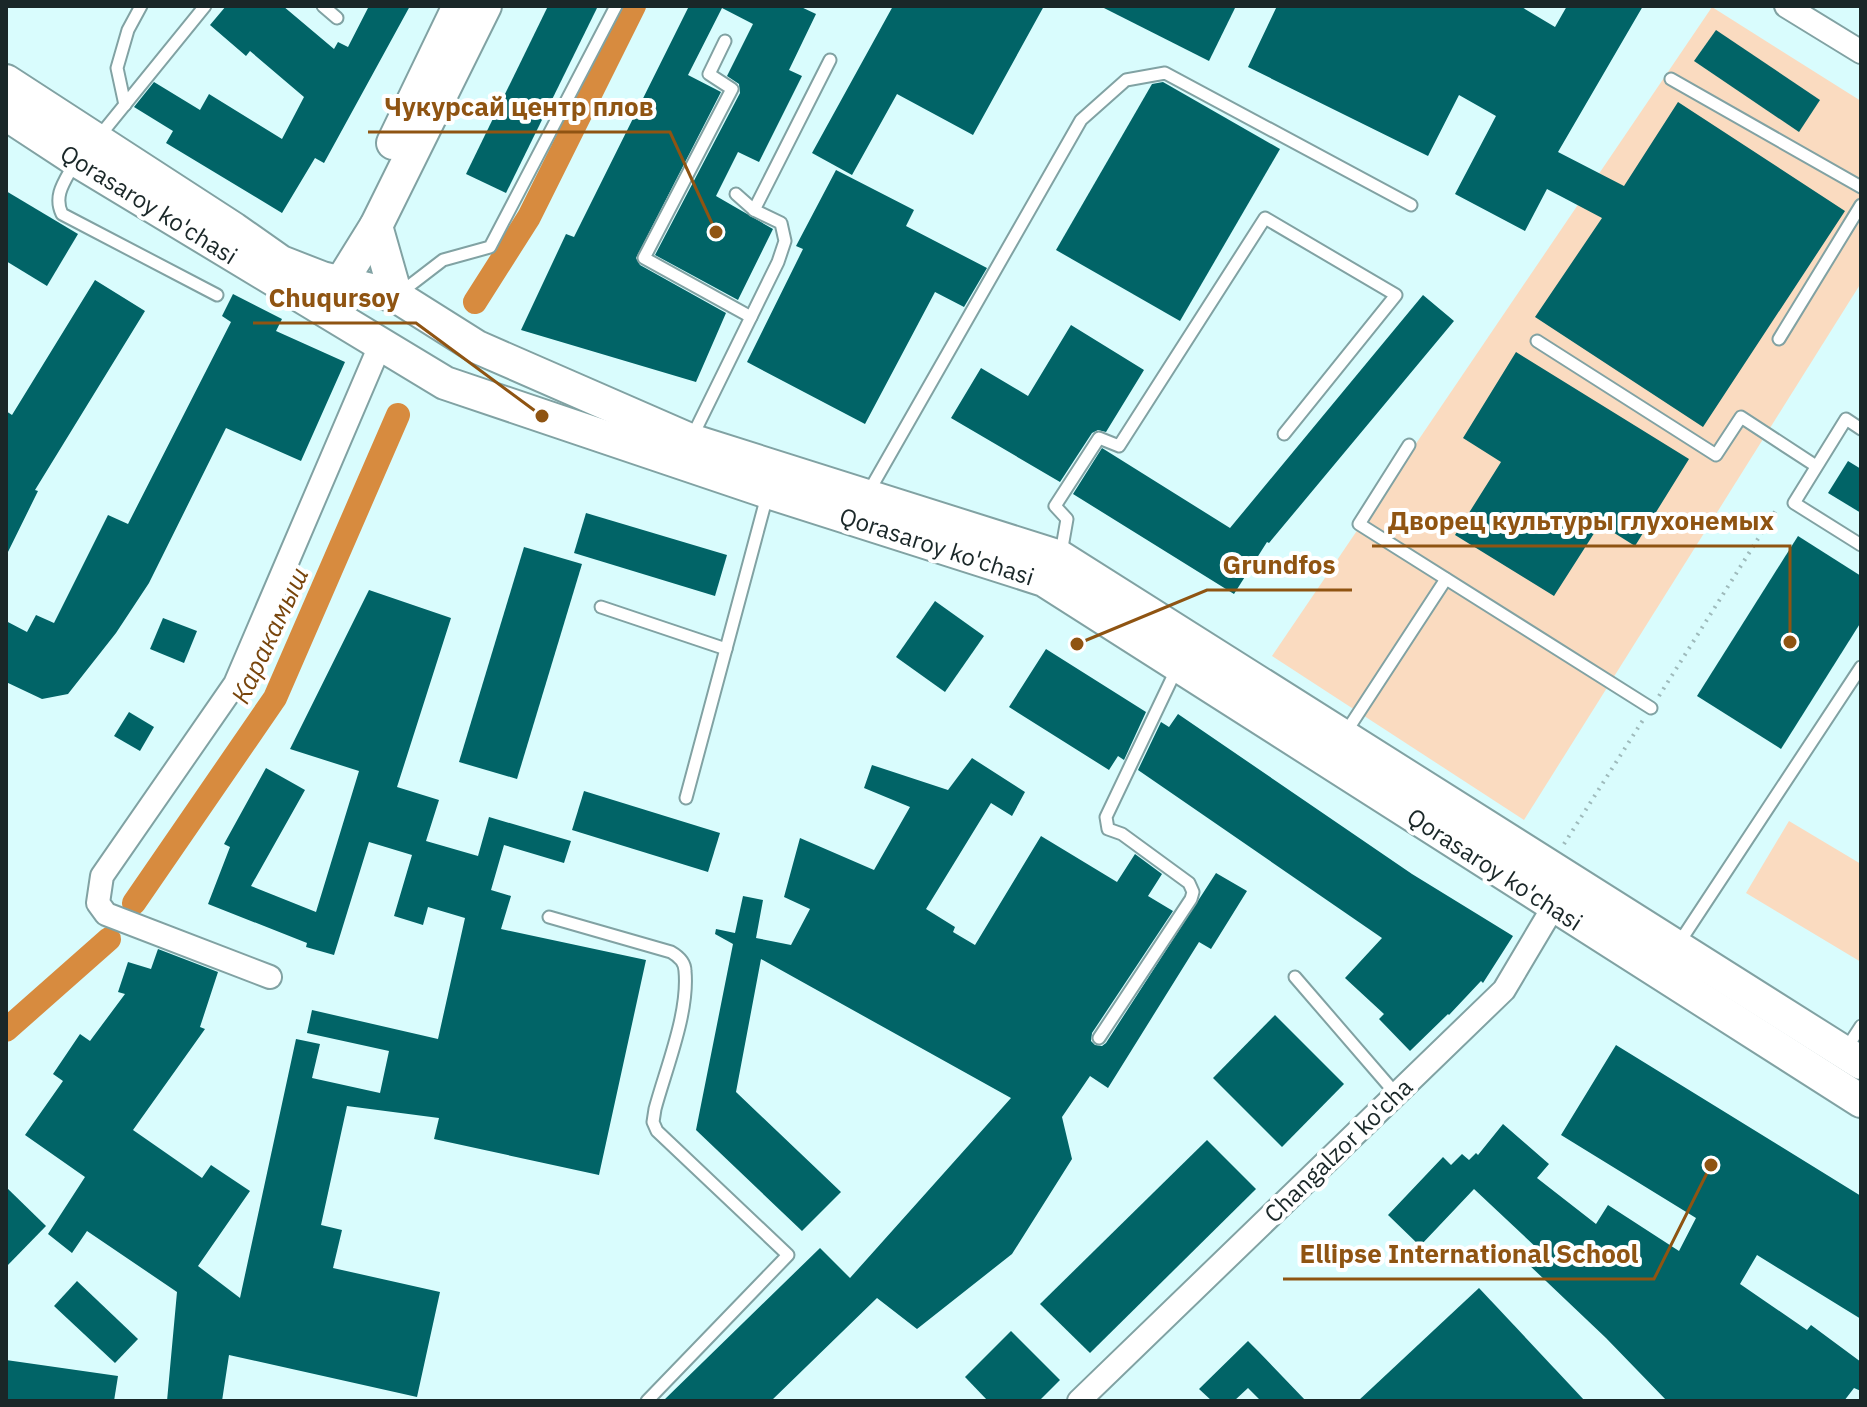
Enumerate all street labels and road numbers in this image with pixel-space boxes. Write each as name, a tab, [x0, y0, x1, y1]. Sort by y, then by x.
street label: Qorasaroy ko'chasi	[55, 137, 243, 271]
street label: Qorasaroy ko'chasi	[836, 499, 1038, 593]
street label: Qorasaroy ko'chasi	[1401, 800, 1589, 938]
street label: Changalzor ko'cha	[1257, 1071, 1419, 1229]

